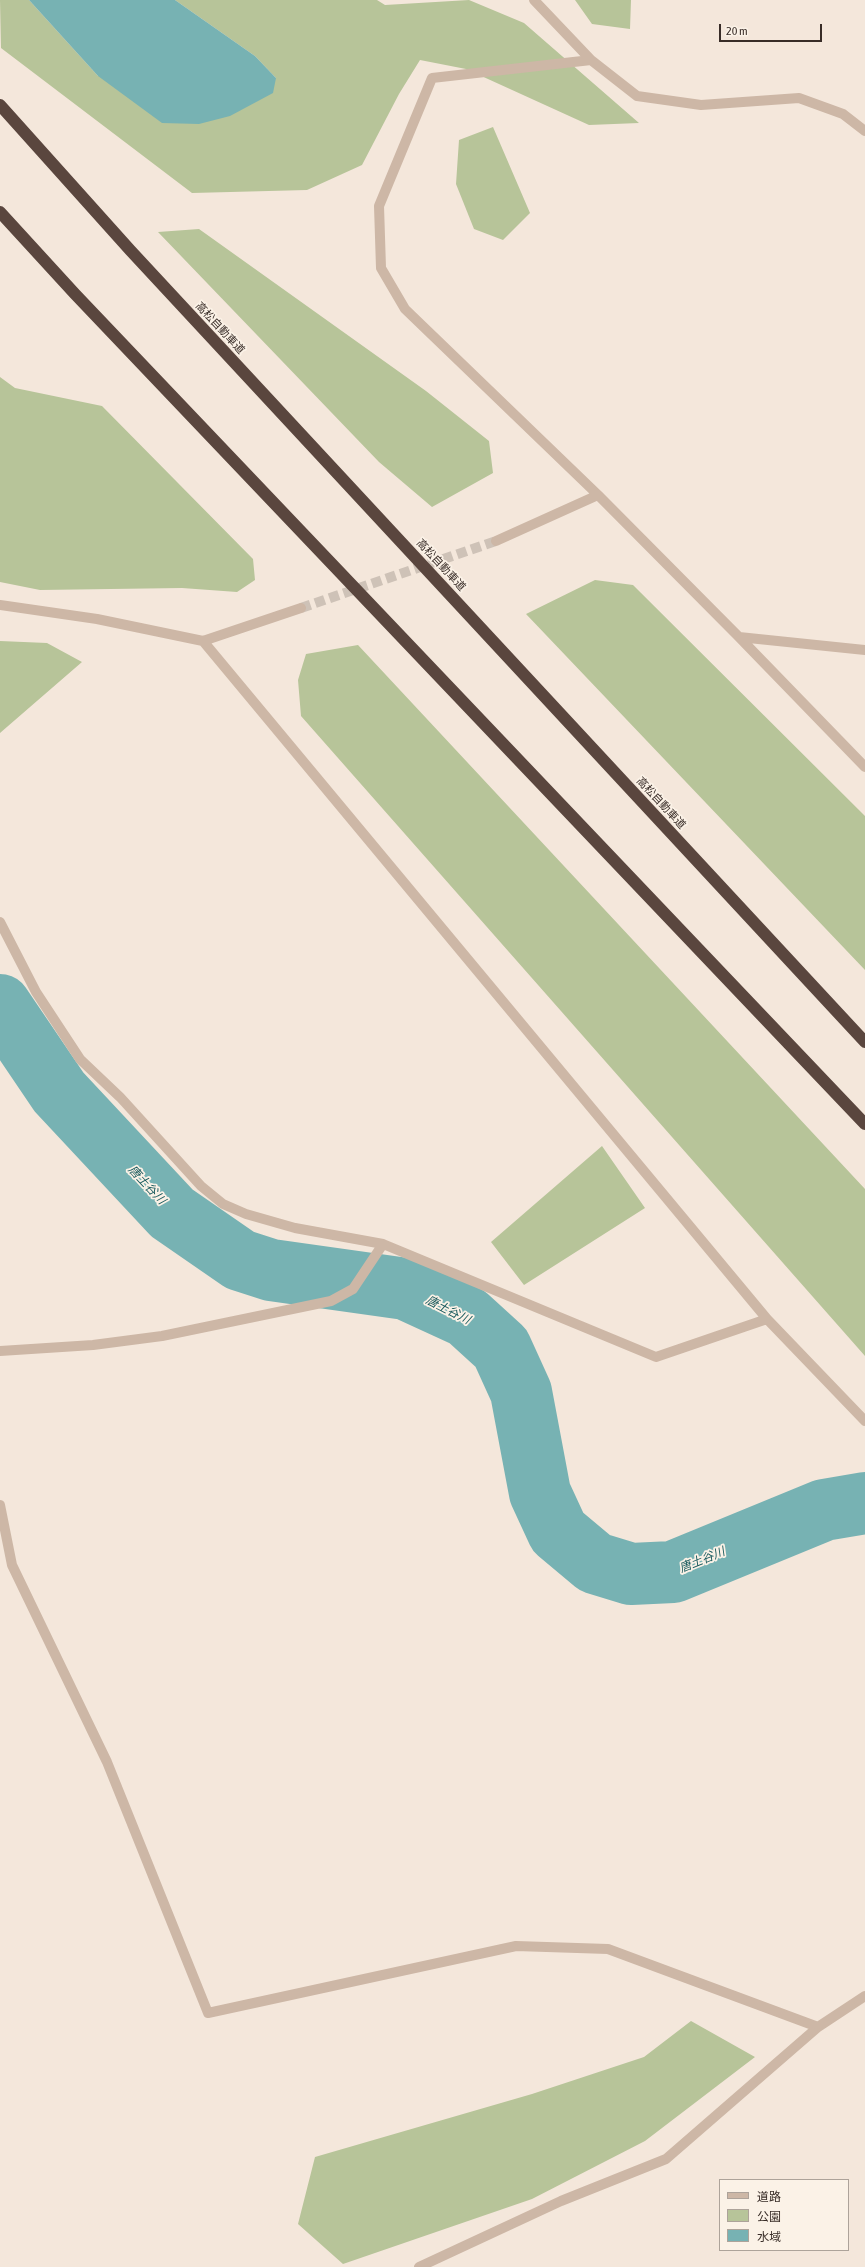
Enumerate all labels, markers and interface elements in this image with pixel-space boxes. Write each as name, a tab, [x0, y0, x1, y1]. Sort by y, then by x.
scale bar	[721, 16, 824, 42]
text: 20 m	[726, 24, 748, 38]
street label: 高松自動車道	[193, 299, 247, 357]
street label: 高松自動車道	[414, 536, 468, 594]
street label: 高松自動車道	[634, 774, 688, 832]
water label: 唐土谷川	[125, 1163, 169, 1207]
water label: 唐土谷川	[423, 1293, 473, 1327]
water label: 唐土谷川	[677, 1544, 727, 1576]
legend	[719, 2179, 849, 2251]
text: 道路	[757, 2190, 781, 2204]
text: 公園	[757, 2210, 781, 2224]
text: 水域	[757, 2230, 781, 2244]

